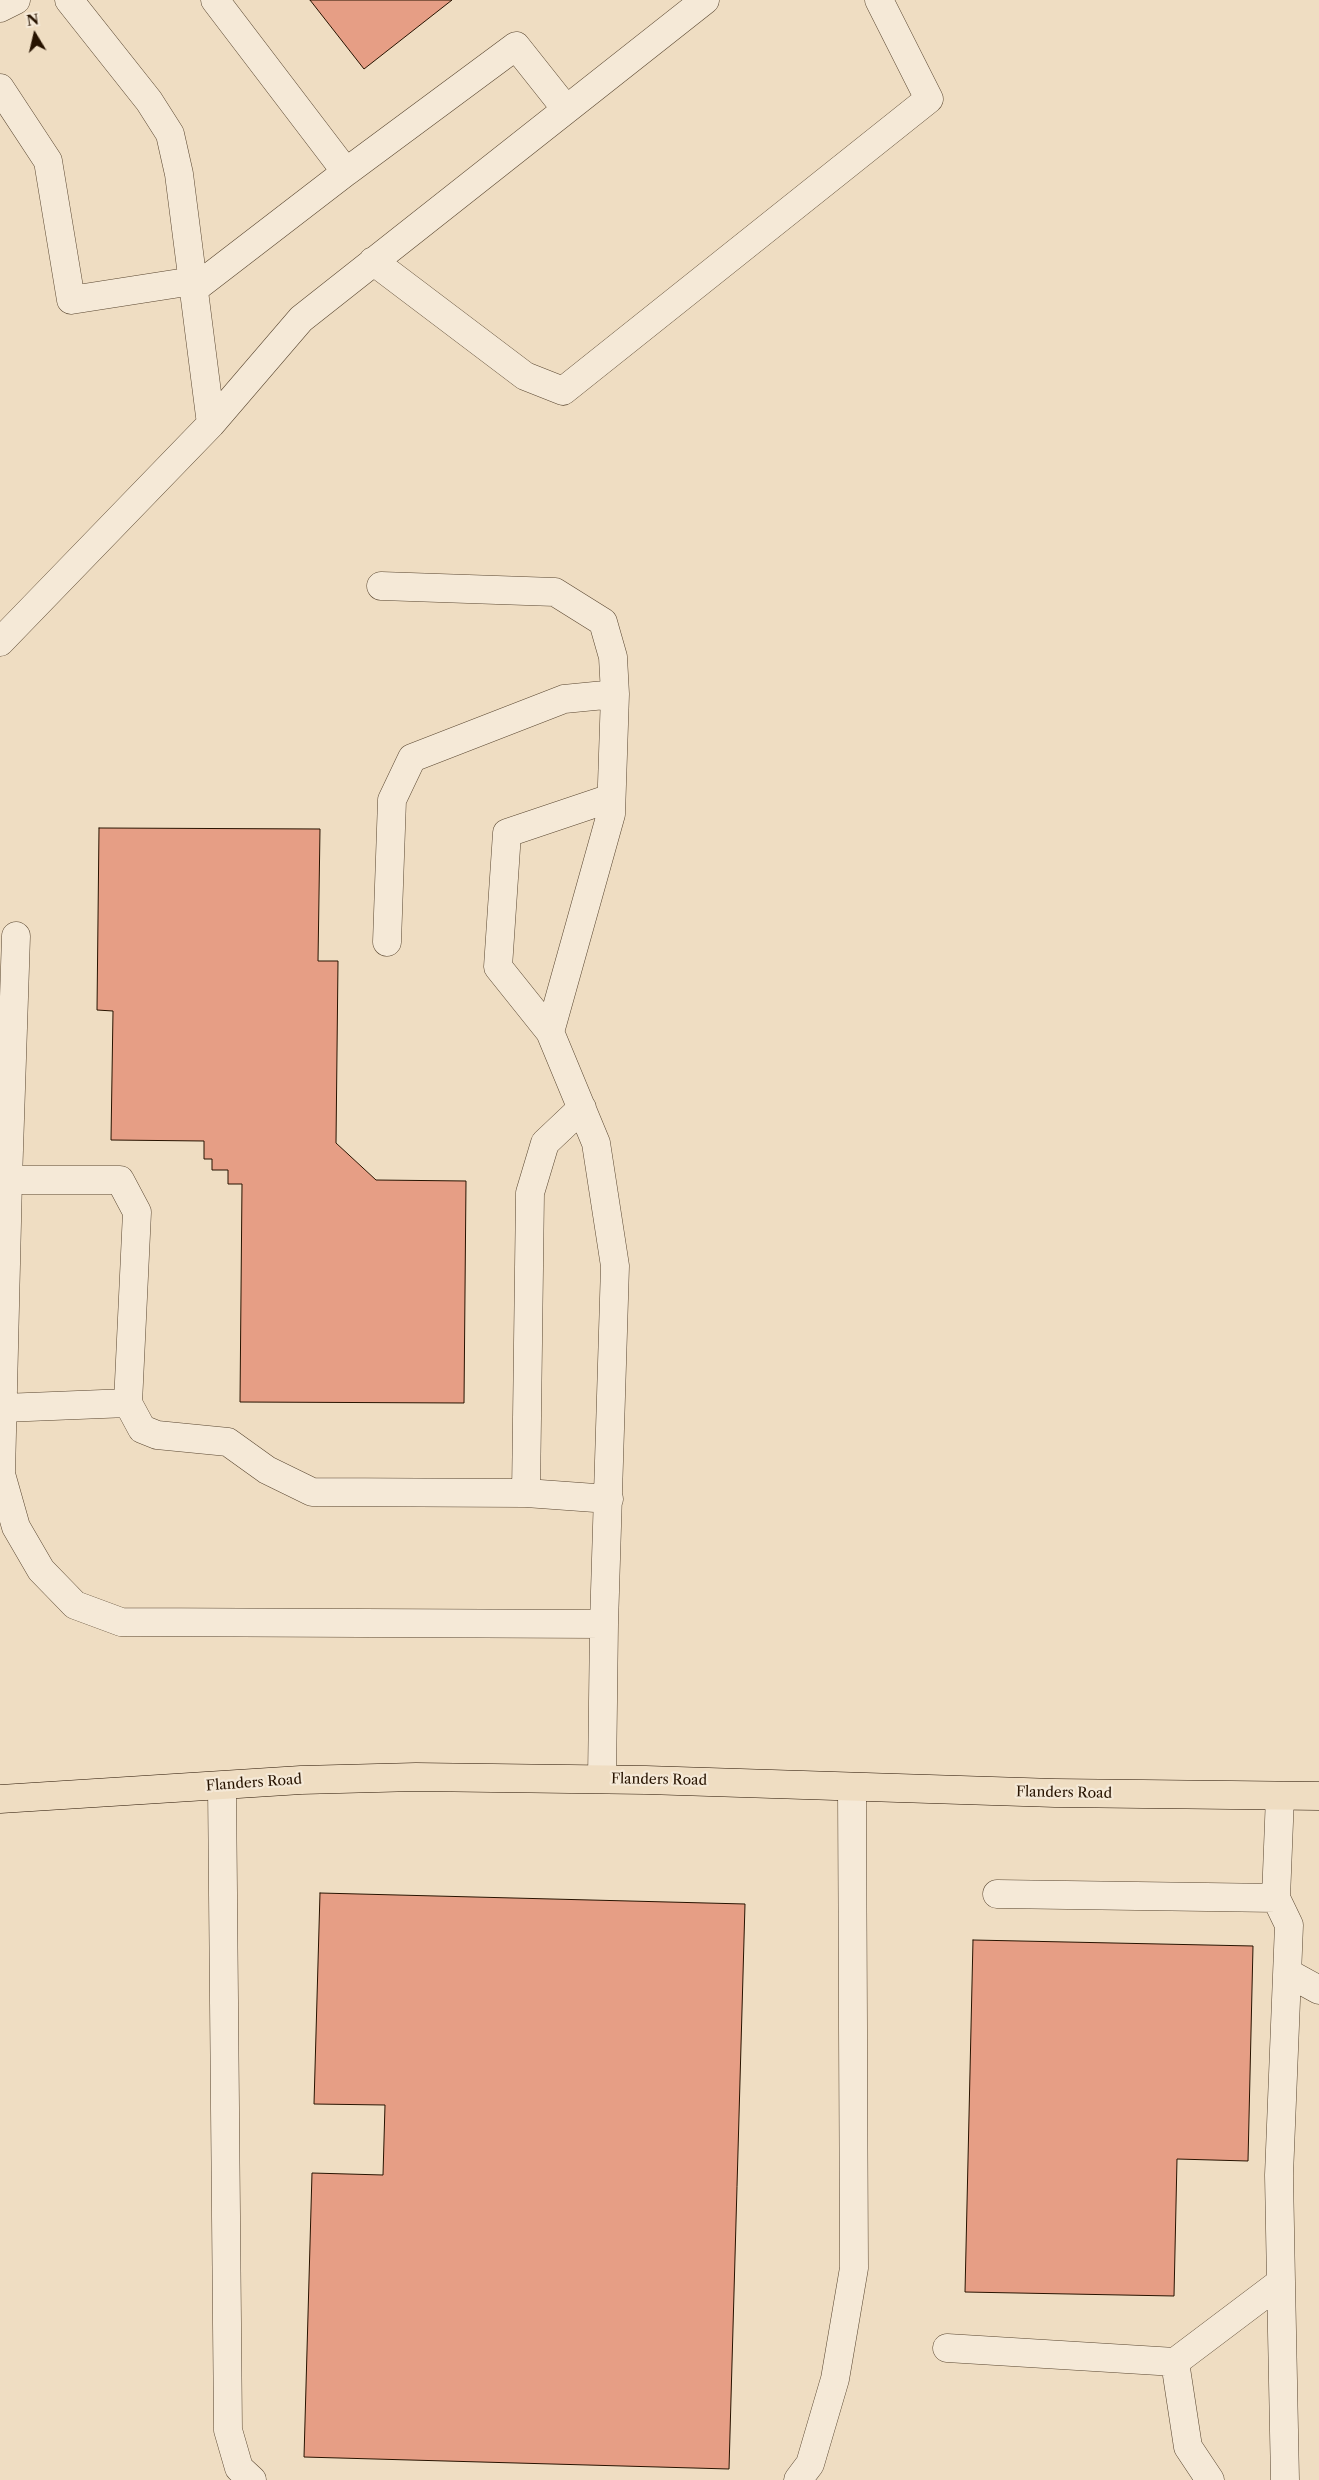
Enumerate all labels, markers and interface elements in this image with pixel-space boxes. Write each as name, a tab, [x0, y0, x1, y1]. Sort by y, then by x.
north arrow	[10, 10, 60, 60]
text: N	[25, 10, 40, 30]
street label: Flanders Road	[205, 1771, 303, 1795]
street label: Flanders Road	[611, 1771, 707, 1789]
street label: Flanders Road	[1016, 1784, 1112, 1802]

